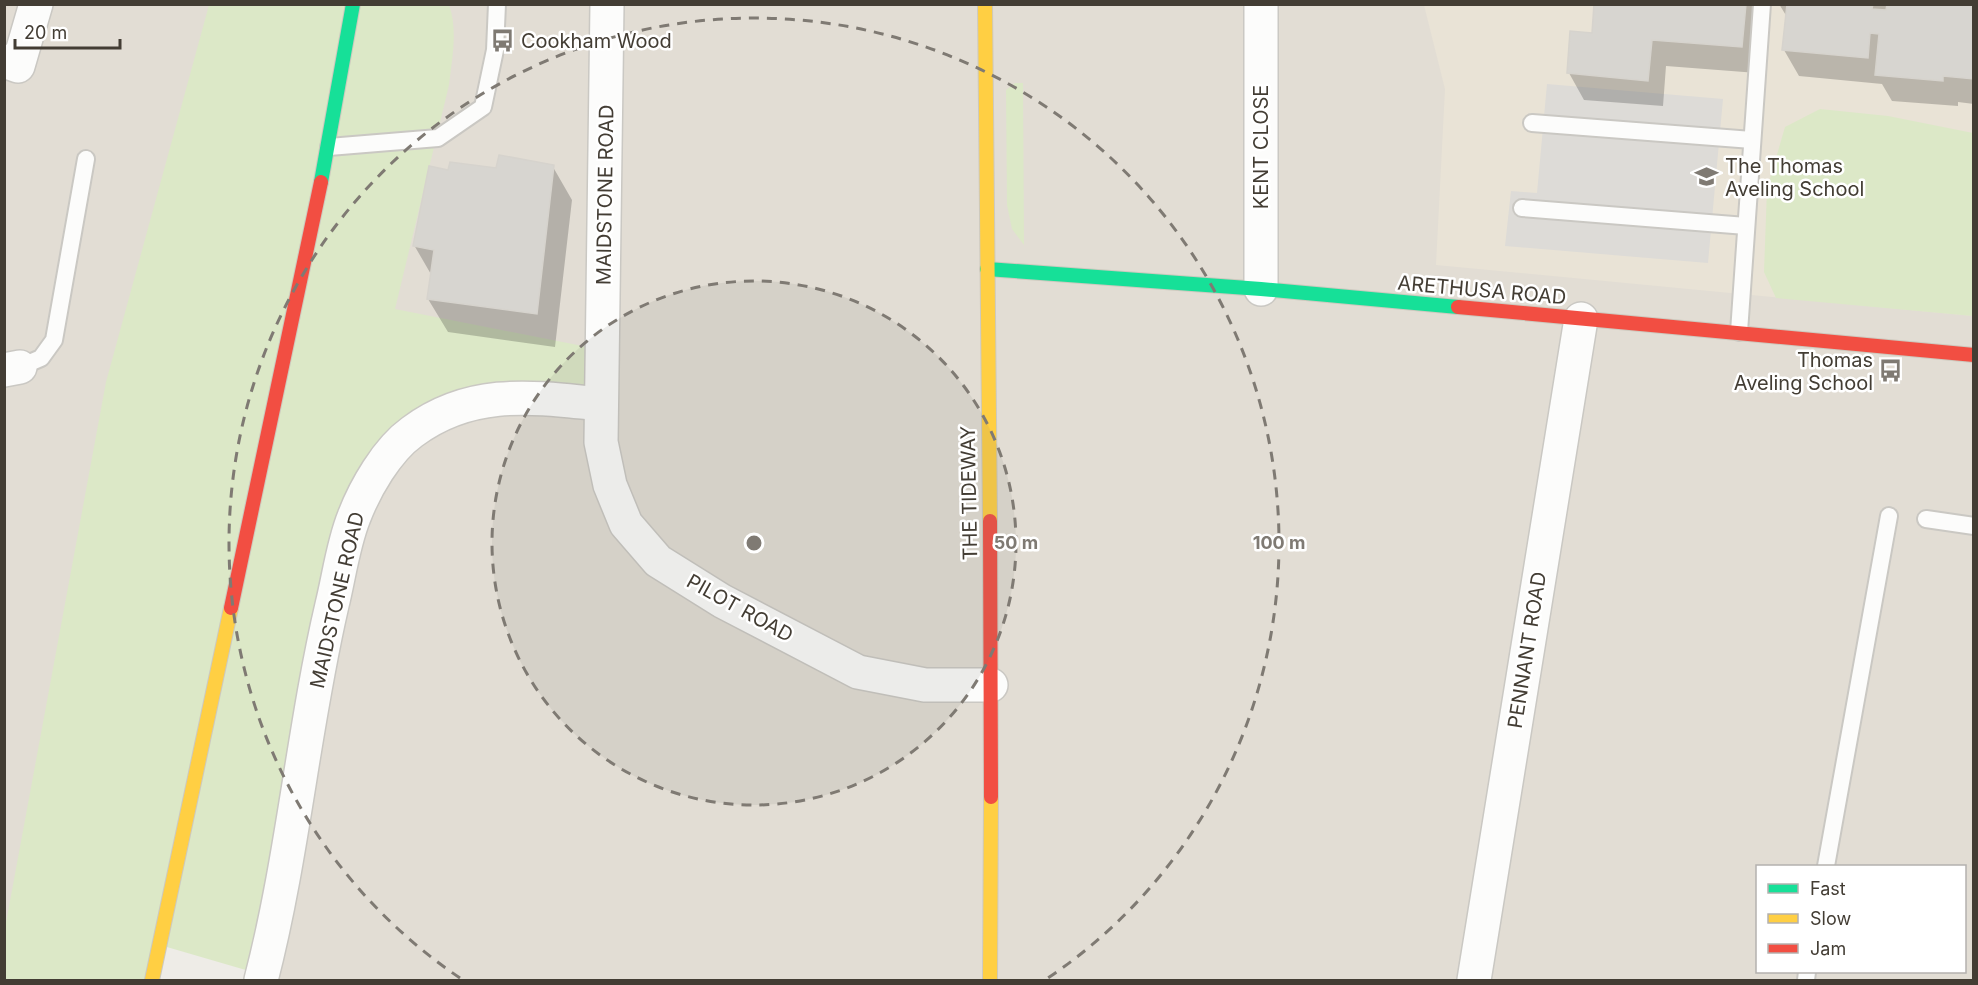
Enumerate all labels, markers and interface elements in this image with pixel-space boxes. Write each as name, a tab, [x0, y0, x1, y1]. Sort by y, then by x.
scale bar	[15, 12, 120, 50]
text: 20 m	[24, 22, 67, 43]
bus stop icon: Cookham Wood	[490, 28, 516, 54]
place label: Cookham Wood	[521, 29, 672, 53]
street label: KENT CLOSE	[1249, 85, 1273, 209]
street label: MAIDSTONE ROAD	[591, 105, 619, 285]
place label: The Thomas Aveling School	[1725, 154, 1864, 201]
school or university icon: The Thomas Aveling School	[1694, 164, 1720, 190]
street label: ARETHUSA ROAD	[1397, 271, 1567, 309]
place label: Thomas Aveling School	[1734, 348, 1873, 395]
bus stop icon: Thomas Aveling School	[1878, 358, 1904, 384]
street label: THE TIDEWAY	[956, 425, 982, 561]
street label: MAIDSTONE ROAD	[305, 509, 369, 691]
text: 50 m	[994, 532, 1038, 553]
text: 100 m	[1253, 532, 1305, 553]
centre of rings	[744, 533, 764, 553]
street label: PILOT ROAD	[683, 569, 797, 647]
street label: PENNANT ROAD	[1503, 570, 1551, 730]
legend	[1756, 865, 1966, 973]
text: Fast	[1810, 878, 1846, 899]
text: Slow	[1810, 908, 1851, 929]
text: Jam	[1810, 938, 1846, 959]

